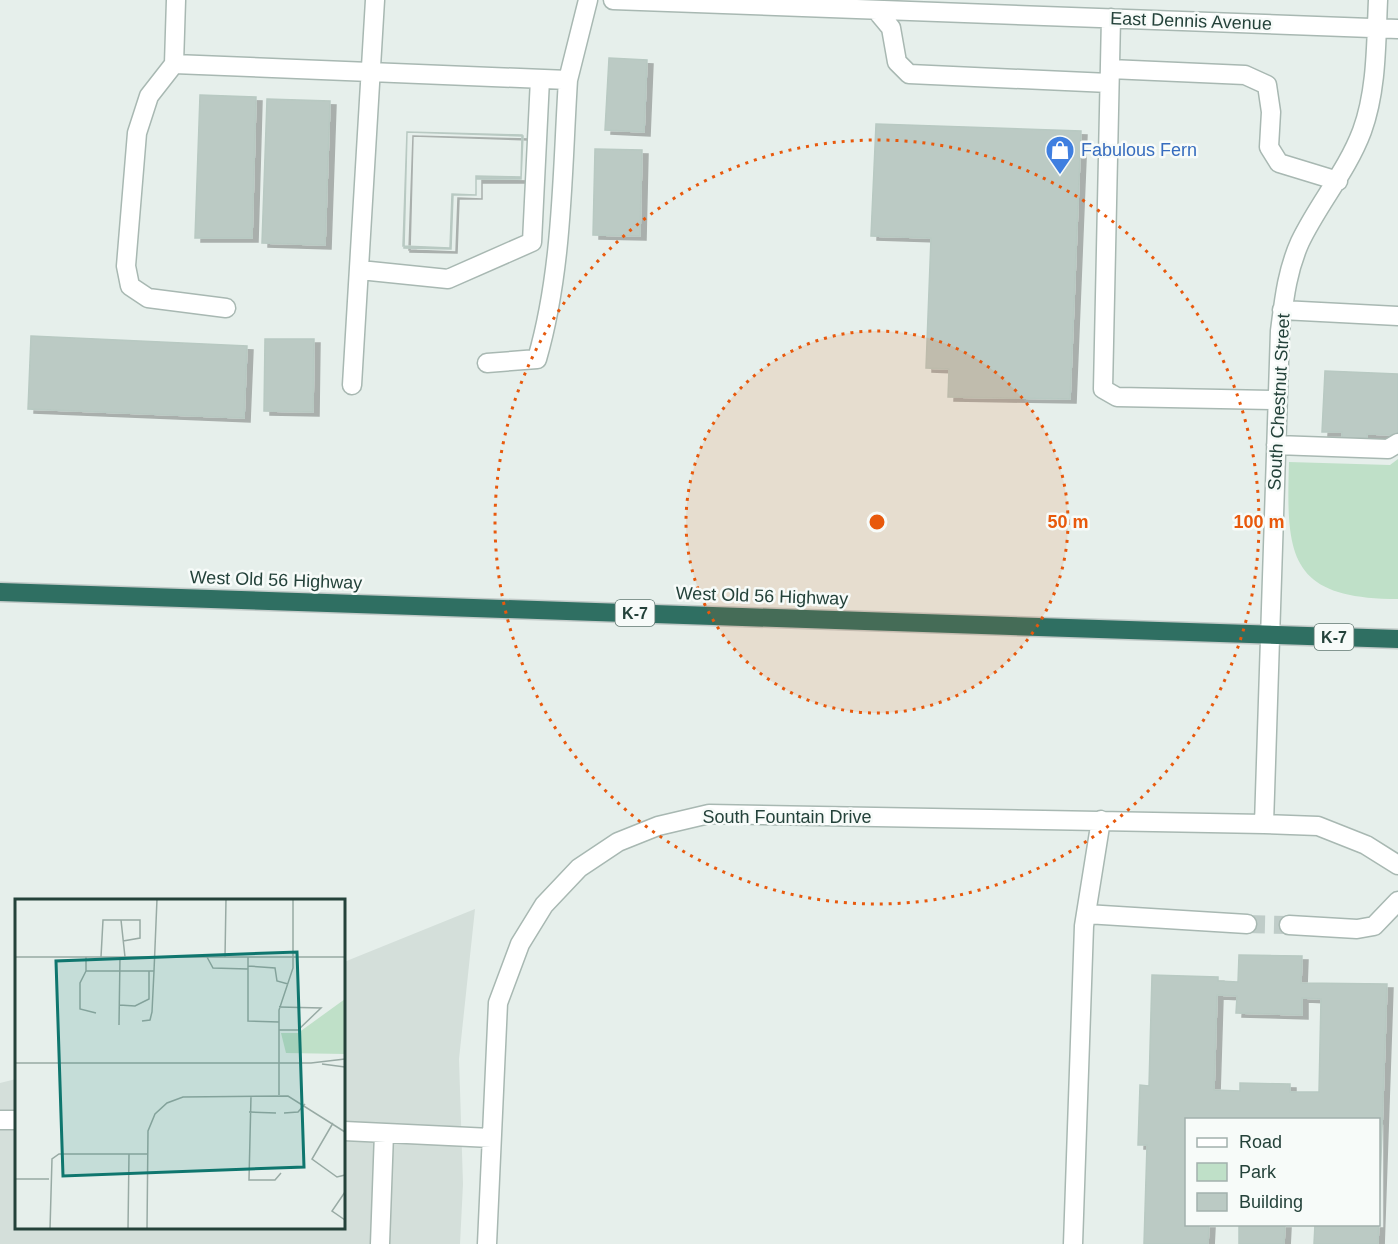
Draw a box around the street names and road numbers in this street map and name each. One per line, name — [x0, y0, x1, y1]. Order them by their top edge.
street label: East Dennis Avenue — [1110, 8, 1272, 34]
street label: South Chestnut Street — [1264, 313, 1294, 491]
street label: West Old 56 Highway — [189, 567, 363, 593]
street label: West Old 56 Highway — [675, 583, 849, 609]
road number: K-7 — [616, 600, 654, 626]
road number: K-7 — [1314, 624, 1354, 650]
street label: South Fountain Drive — [702, 807, 872, 827]

